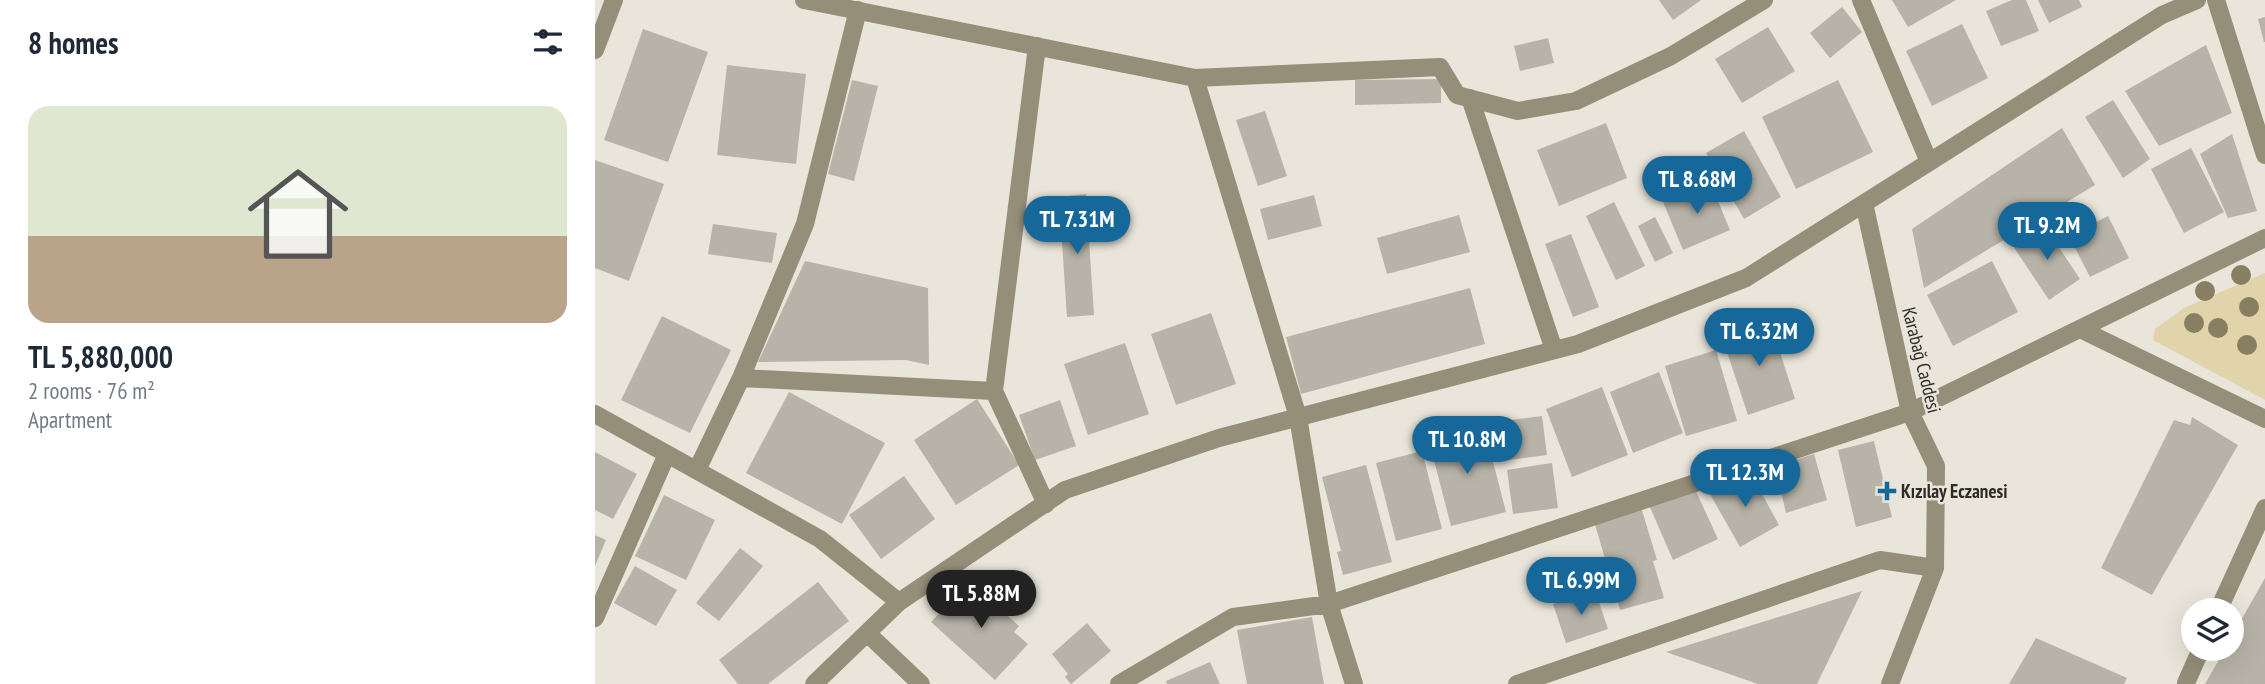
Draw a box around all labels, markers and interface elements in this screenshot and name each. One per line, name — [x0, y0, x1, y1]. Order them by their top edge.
text: 8 homes — [28, 23, 119, 62]
icon: filters — [529, 23, 567, 61]
icon: home — [235, 151, 361, 277]
pin: TL 8.68M — [1625, 156, 1769, 216]
text: TL 8.68M — [1658, 164, 1736, 193]
pin: TL 7.31M — [1005, 196, 1149, 256]
pin: TL 9.2M — [1982, 202, 2112, 262]
text: TL 7.31M — [1039, 204, 1115, 233]
text: TL 9.2M — [2014, 210, 2080, 239]
street label: Karabağ Caddesi — [1897, 305, 1947, 415]
pin: TL 6.32M — [1687, 308, 1831, 368]
text: TL 6.32M — [1720, 316, 1798, 345]
text: TL 5,880,000 — [28, 337, 173, 376]
text: 2 rooms · 76 m² — [28, 376, 155, 405]
text: Apartment — [28, 405, 112, 434]
pin: TL 10.8M — [1395, 416, 1539, 476]
text: TL 10.8M — [1428, 424, 1506, 453]
pin: TL 12.3M — [1673, 449, 1817, 509]
text: TL 12.3M — [1706, 457, 1784, 486]
place label: Kızılay Eczanesi — [1901, 479, 2007, 503]
marker: Kızılay Eczanesi — [1879, 483, 1895, 499]
pin: TL 6.99M — [1509, 558, 1653, 617]
text: TL 6.99M — [1542, 565, 1620, 594]
pin: TL 5.88M — [909, 570, 1053, 630]
text: TL 5.88M — [942, 578, 1020, 607]
map controls — [2181, 598, 2244, 661]
button: layers — [2181, 598, 2244, 661]

